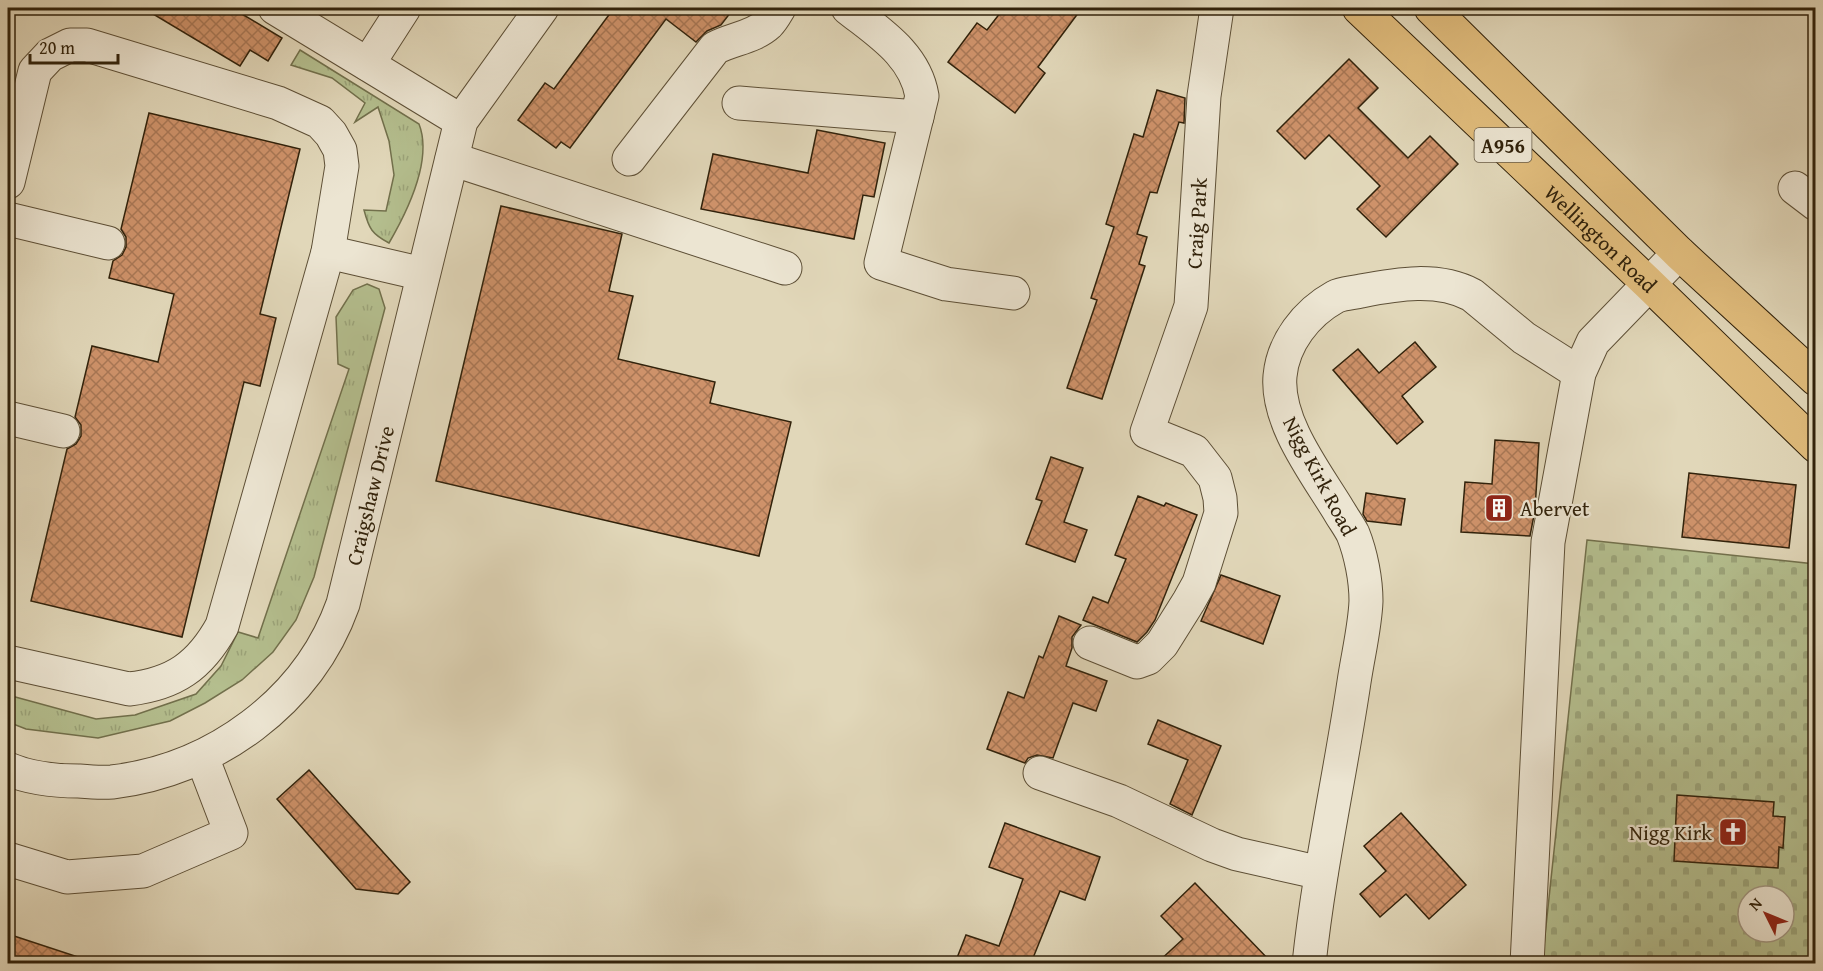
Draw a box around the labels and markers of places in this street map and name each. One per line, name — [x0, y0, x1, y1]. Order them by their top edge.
building icon: Abervet — [1483, 492, 1515, 524]
place label: Abervet — [1520, 493, 1590, 524]
church icon: Nigg Kirk — [1717, 816, 1749, 848]
place label: Nigg Kirk — [1629, 817, 1712, 848]

